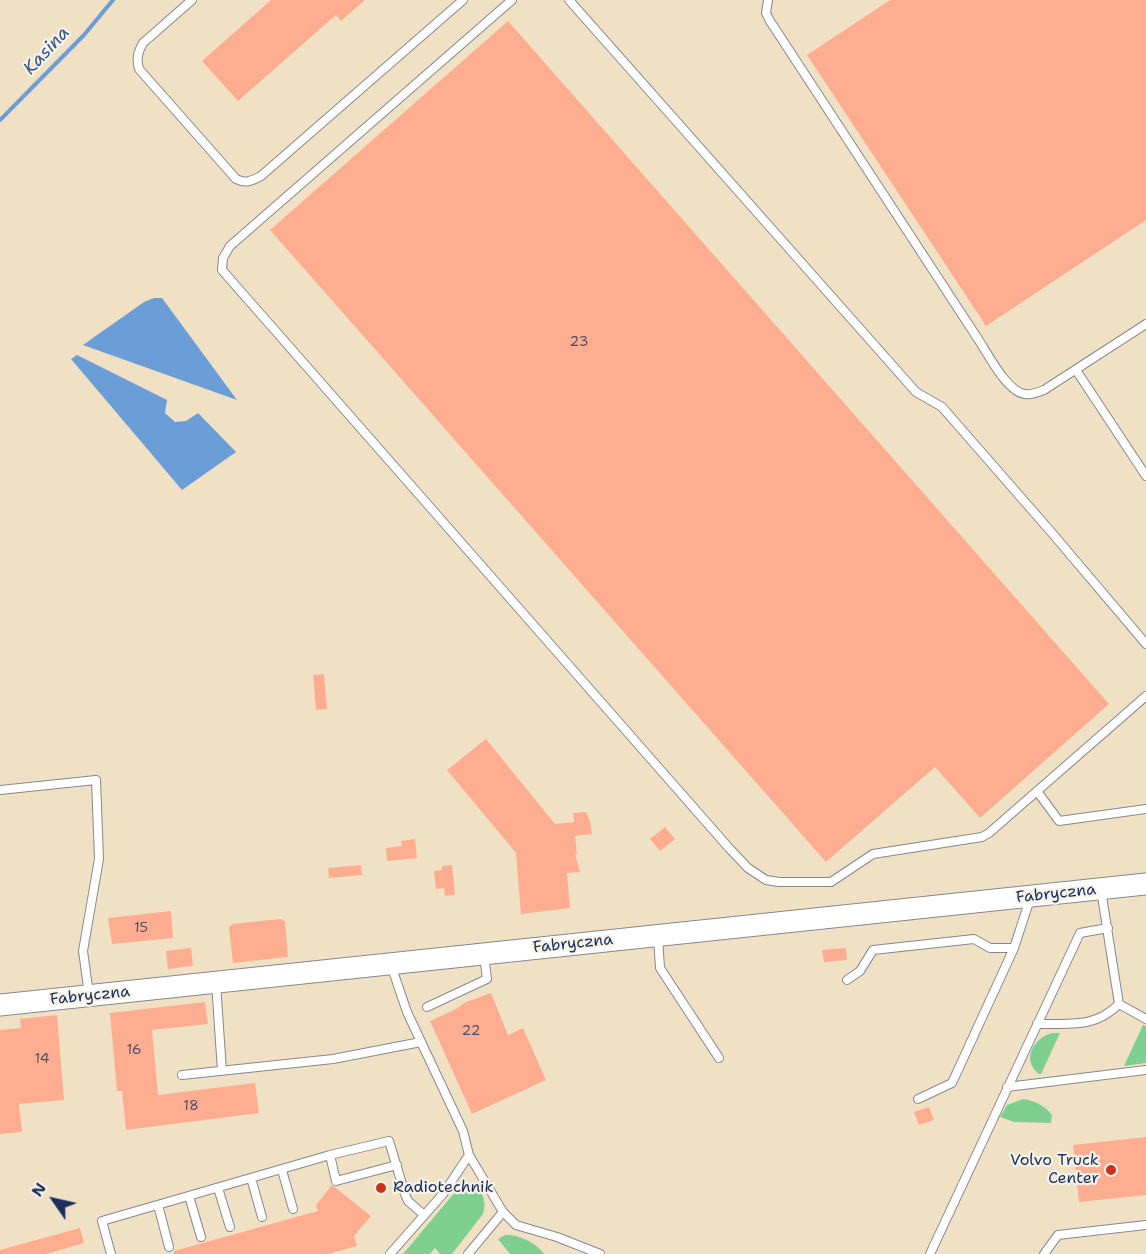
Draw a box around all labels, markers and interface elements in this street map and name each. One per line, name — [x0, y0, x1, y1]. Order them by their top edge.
water label: Kasina — [19, 22, 75, 80]
house number: 23 — [570, 334, 588, 350]
street label: Fabryczna — [1015, 880, 1097, 908]
house number: 15 — [134, 920, 148, 936]
street label: Fabryczna — [532, 930, 614, 958]
street label: Fabryczna — [49, 982, 131, 1010]
house number: 22 — [462, 1023, 480, 1039]
house number: 16 — [126, 1042, 142, 1058]
house number: 14 — [34, 1051, 50, 1067]
house number: 18 — [183, 1098, 199, 1114]
place label: Volvo Truck Center — [1010, 1151, 1099, 1189]
marker: Volvo Truck Center — [1104, 1163, 1118, 1177]
north arrow — [24, 1170, 84, 1230]
place label: Radiotechnik — [393, 1178, 494, 1198]
text: N — [26, 1179, 51, 1201]
marker: Radiotechnik — [374, 1181, 388, 1195]

